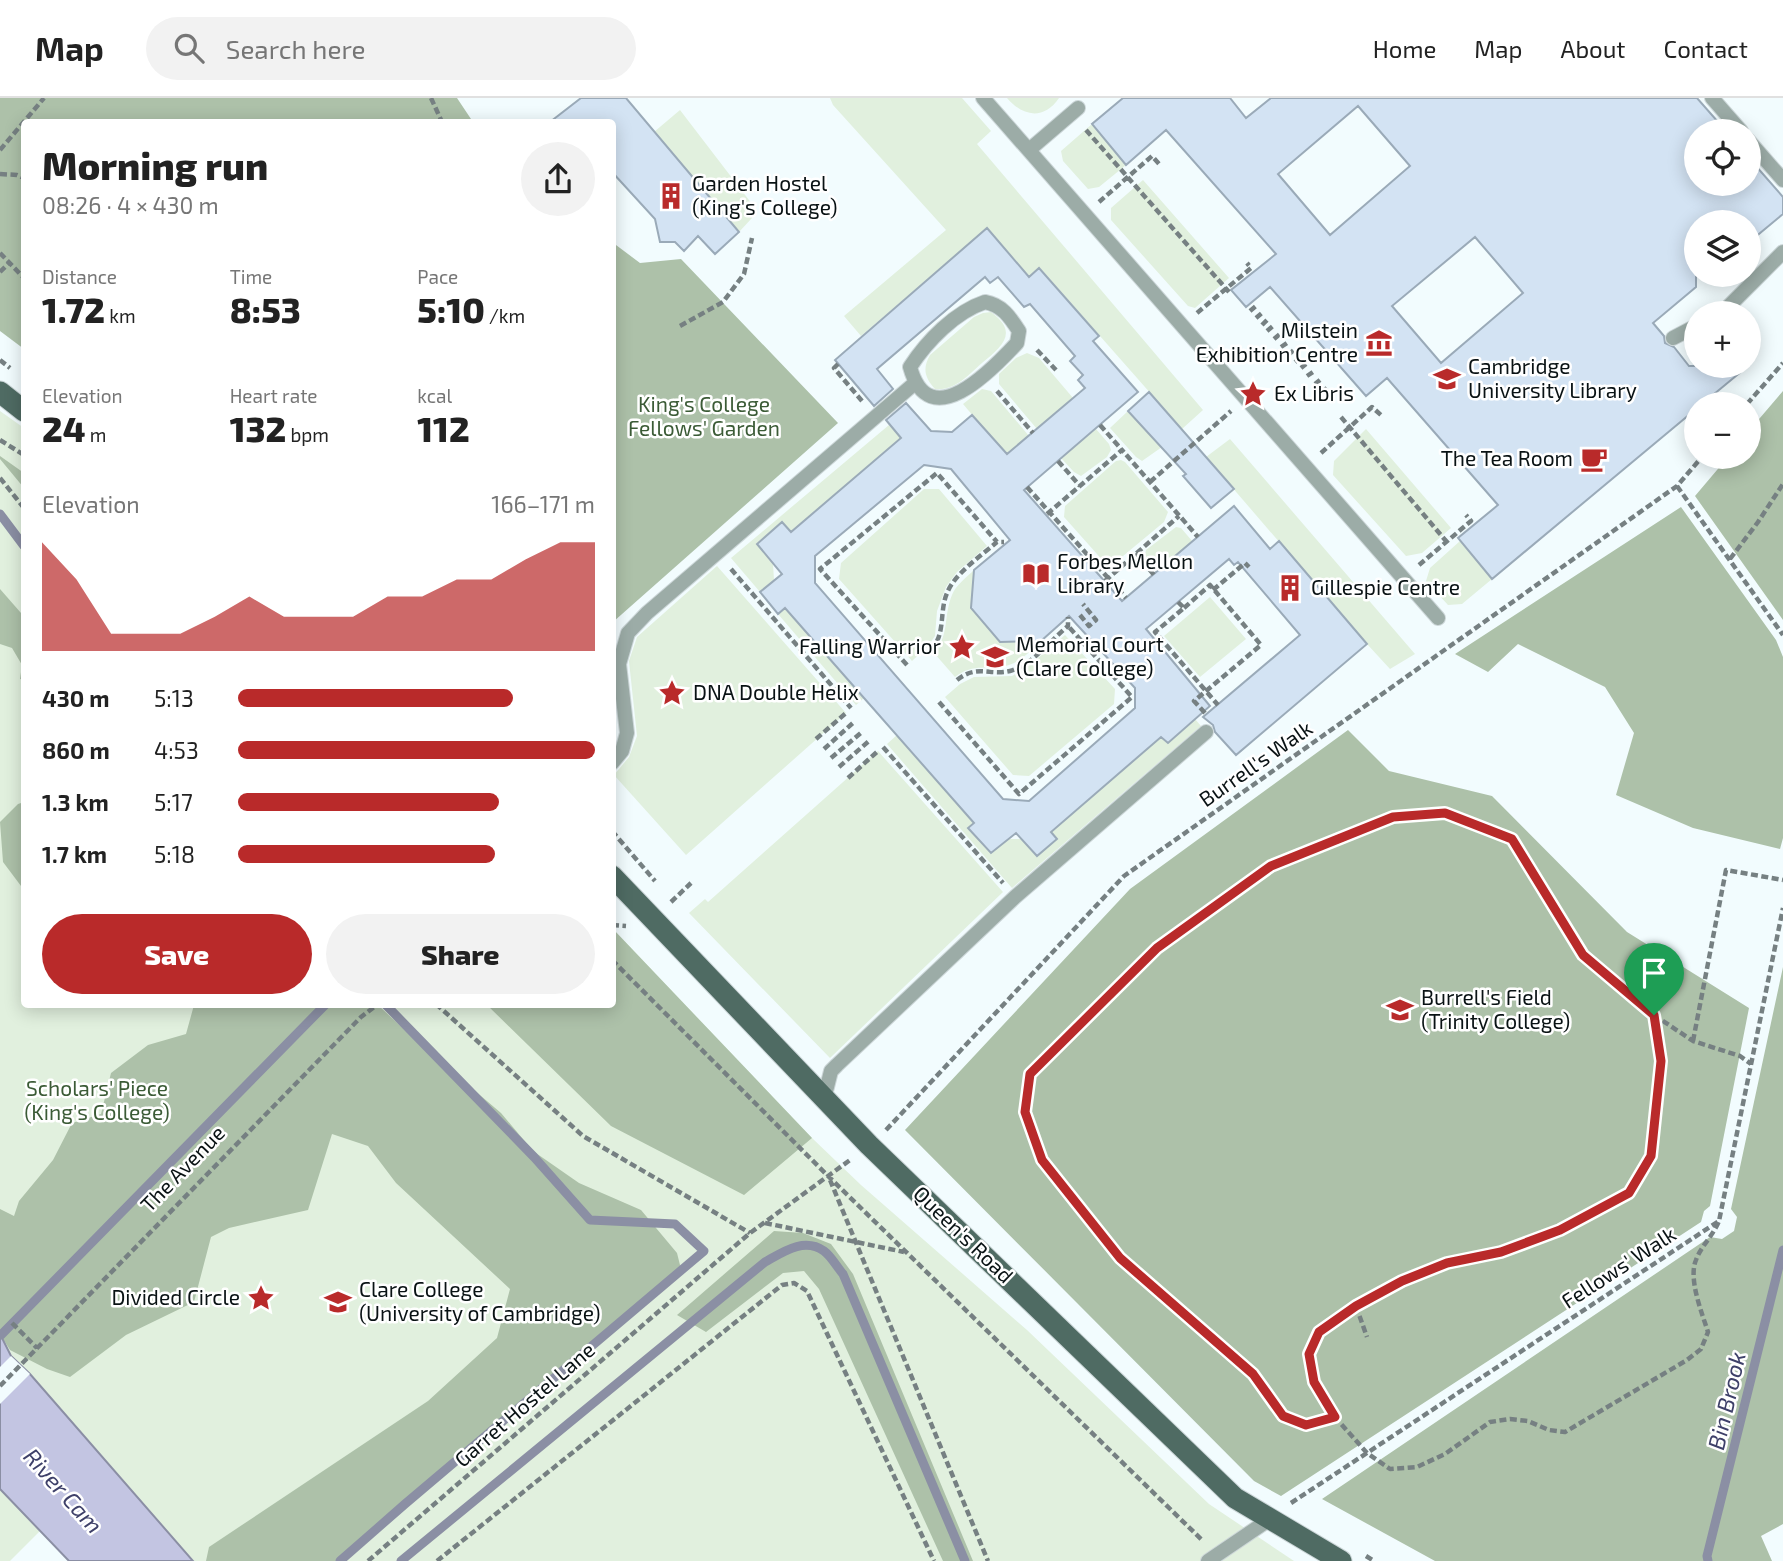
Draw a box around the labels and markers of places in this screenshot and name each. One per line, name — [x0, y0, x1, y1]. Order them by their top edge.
place label: Garden Hostel (King's College) — [692, 170, 837, 219]
building icon: Garden Hostel (King's College) — [656, 181, 686, 211]
place label: Milstein Exhibition Centre — [1196, 317, 1358, 366]
museum icon: Milstein Exhibition Centre — [1364, 328, 1394, 358]
place label: Cambridge University Library — [1468, 353, 1637, 402]
school or university icon: Cambridge University Library — [1432, 364, 1462, 394]
place icon: Ex Libris — [1238, 379, 1268, 409]
place label: Ex Libris — [1274, 380, 1354, 405]
cafe icon: The Tea Room — [1579, 444, 1609, 474]
place label: The Tea Room — [1441, 445, 1573, 470]
place label: Forbes Mellon Library — [1057, 548, 1193, 597]
library icon: Forbes Mellon Library — [1021, 559, 1051, 589]
building icon: Gillespie Centre — [1275, 573, 1305, 603]
place label: Gillespie Centre — [1311, 574, 1460, 599]
place label: Memorial Court (Clare College) — [1016, 631, 1164, 680]
place icon: Falling Warrior — [947, 632, 977, 662]
place label: Falling Warrior — [799, 633, 942, 658]
school or university icon: Memorial Court (Clare College) — [980, 642, 1010, 672]
place icon: DNA Double Helix — [657, 678, 687, 708]
place label: DNA Double Helix — [693, 679, 859, 704]
pin — [1624, 943, 1684, 1015]
place label: Burrell's Field (Trinity College) — [1421, 984, 1570, 1033]
school or university icon: Burrell's Field (Trinity College) — [1385, 995, 1415, 1025]
place label: Clare College (University of Cambridge) — [359, 1276, 601, 1325]
place icon: Divided Circle — [246, 1283, 276, 1313]
place label: Divided Circle — [111, 1284, 240, 1309]
school or university icon: Clare College (University of Cambridge) — [323, 1287, 353, 1317]

